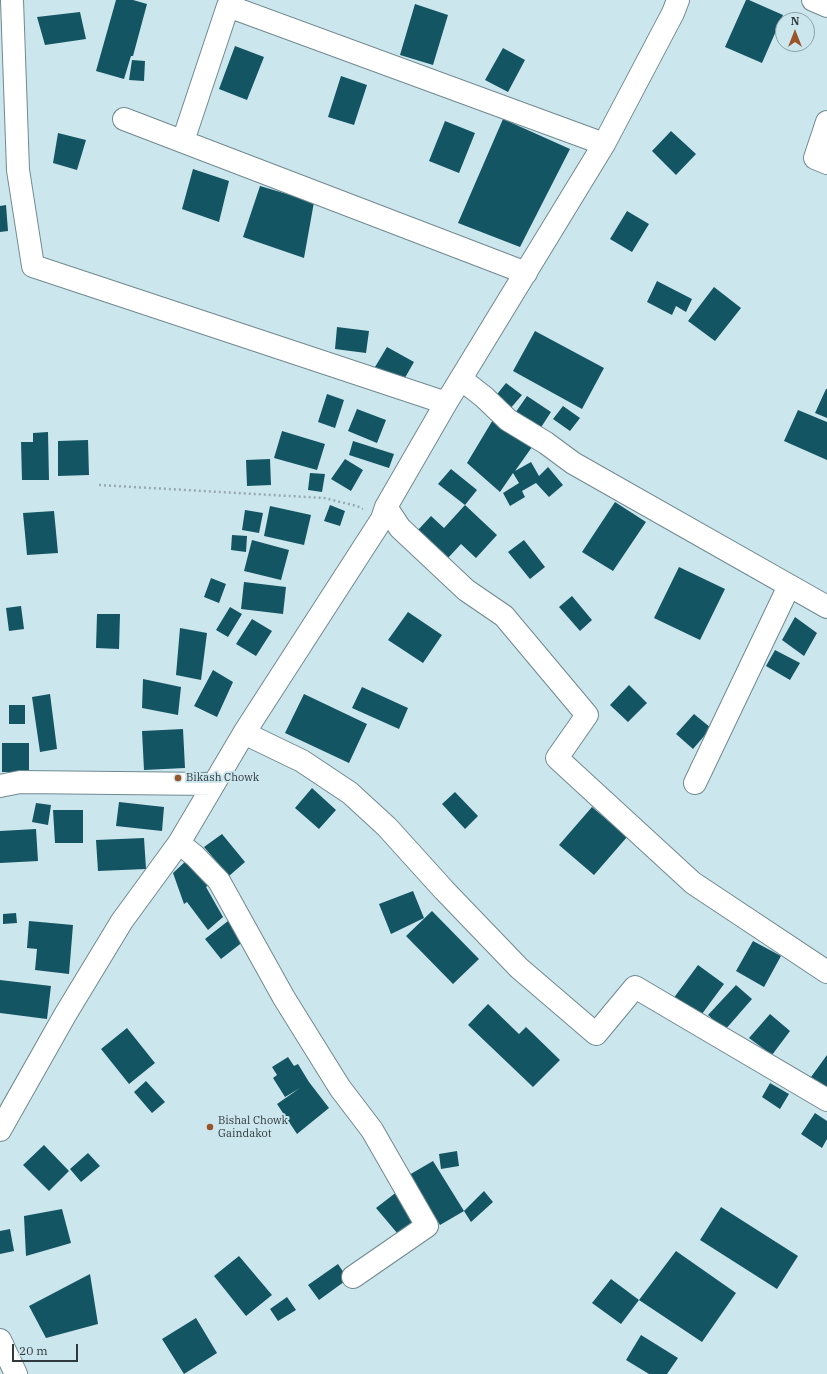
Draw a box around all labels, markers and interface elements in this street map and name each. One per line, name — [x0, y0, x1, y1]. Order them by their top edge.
north arrow — [775, 12, 815, 52]
text: N — [791, 14, 799, 28]
place label: Bikash Chowk — [186, 771, 259, 785]
marker: Bikash Chowk — [173, 773, 183, 783]
place label: Bishal Chowk Gaindakot — [218, 1114, 288, 1140]
marker: Bishal Chowk Gaindakot — [205, 1122, 215, 1132]
scale bar — [14, 1336, 80, 1362]
text: 20 m — [19, 1343, 48, 1358]

